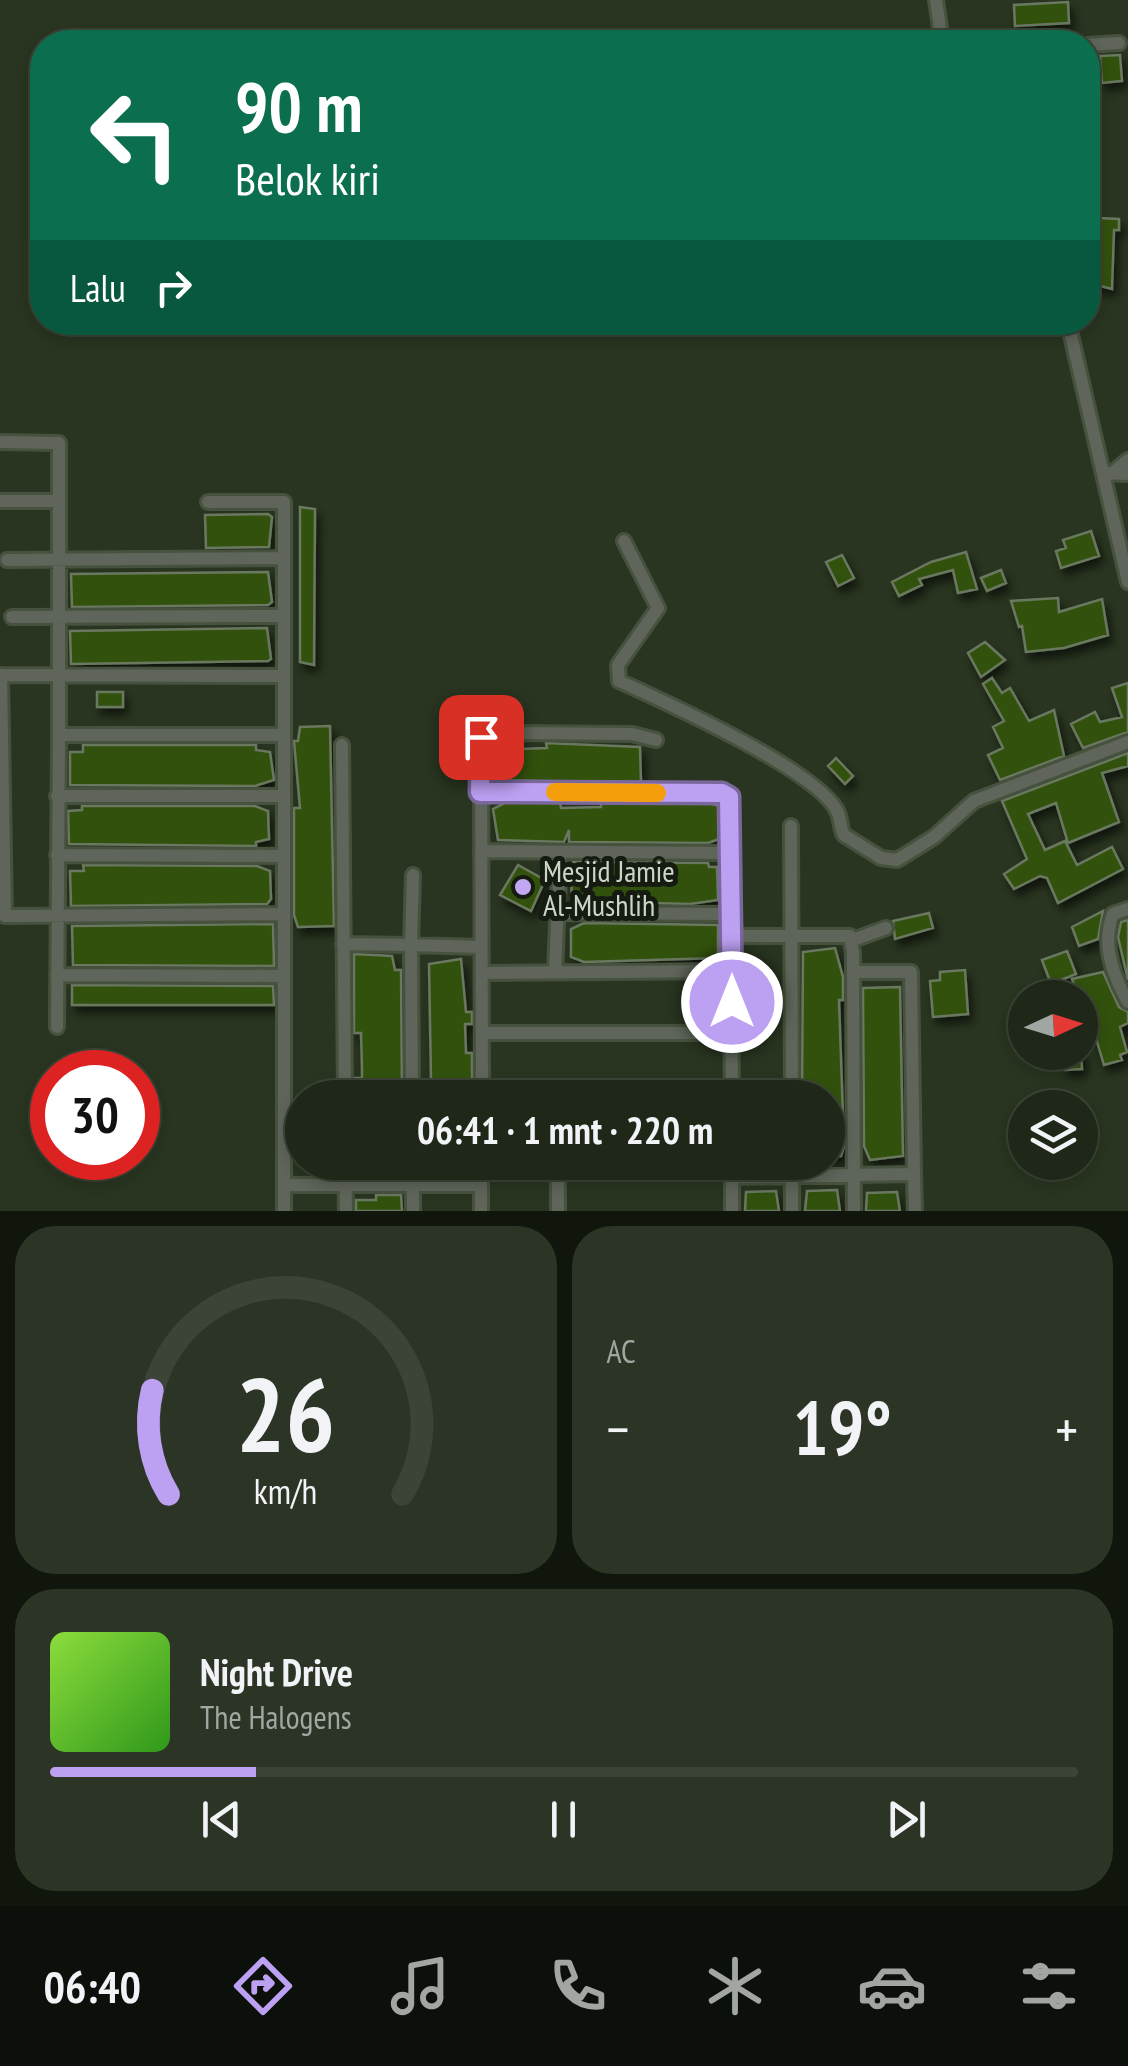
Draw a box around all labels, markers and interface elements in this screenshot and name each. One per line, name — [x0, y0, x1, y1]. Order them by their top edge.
text: 90 m — [235, 61, 363, 151]
icon: left — [70, 70, 200, 200]
text: Belok kiri — [235, 149, 380, 207]
icon: right — [146, 260, 201, 315]
text: Lalu — [70, 263, 126, 312]
pin — [439, 695, 524, 780]
icon: arrive — [454, 710, 509, 765]
place label: Mesjid Jamie Al-Mushlih — [543, 851, 675, 924]
marker: Mesjid Jamie Al-Mushlih — [512, 876, 534, 898]
position arrow — [680, 950, 784, 1054]
north arrow — [1008, 980, 1098, 1070]
map controls — [1008, 980, 1098, 1180]
speed limit sign: 30 — [30, 1050, 160, 1180]
button: layers — [1008, 1090, 1098, 1180]
text: 06:41 · 1 mnt · 220 m — [417, 1105, 713, 1154]
text: AC — [607, 1330, 636, 1372]
text: 26 — [236, 1346, 335, 1481]
text: 19° — [793, 1379, 892, 1476]
text: − — [607, 1393, 629, 1464]
text: + — [1055, 1393, 1078, 1464]
text: km/h — [254, 1468, 317, 1514]
text: Night Drive — [200, 1647, 353, 1696]
text: The Halogens — [200, 1696, 352, 1738]
icon: previous — [194, 1792, 249, 1847]
icon: pause — [536, 1792, 591, 1847]
icon: next — [879, 1792, 934, 1847]
icon: directions — [228, 1951, 298, 2021]
icon: music — [385, 1951, 455, 2021]
icon: phone — [543, 1951, 613, 2021]
icon: climate — [700, 1951, 770, 2021]
icon: car — [857, 1951, 927, 2021]
icon: filters — [1014, 1951, 1084, 2021]
text: 06:40 — [44, 1957, 141, 2015]

